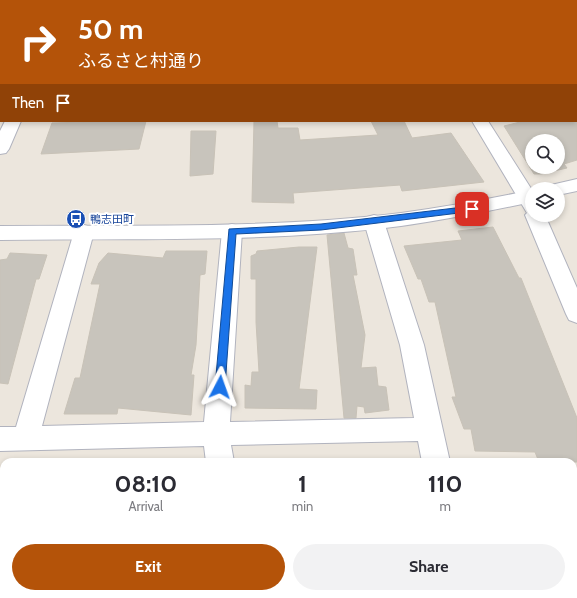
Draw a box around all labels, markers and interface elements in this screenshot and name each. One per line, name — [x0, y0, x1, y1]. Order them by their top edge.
text: 50 m — [78, 12, 143, 46]
icon: right — [12, 16, 64, 68]
text: ふるさと村通り — [78, 50, 204, 72]
icon: arrive — [52, 92, 74, 114]
text: Then — [12, 94, 44, 112]
map controls — [525, 134, 565, 222]
button: search — [525, 134, 565, 174]
button: layers — [525, 182, 565, 222]
pin — [455, 192, 489, 226]
icon: arrive — [461, 198, 483, 220]
bus stop icon: 鴨志田町 — [65, 208, 87, 230]
place label: 鴨志田町 — [90, 212, 134, 226]
position arrow — [199, 366, 241, 408]
text: 08:10 — [115, 469, 177, 498]
text: 1 — [298, 469, 307, 498]
text: 110 — [428, 469, 462, 498]
text: Arrival — [129, 498, 163, 514]
text: min — [292, 498, 313, 514]
text: m — [439, 498, 451, 514]
button: Exit — [12, 544, 285, 590]
button: Share — [293, 544, 565, 590]

